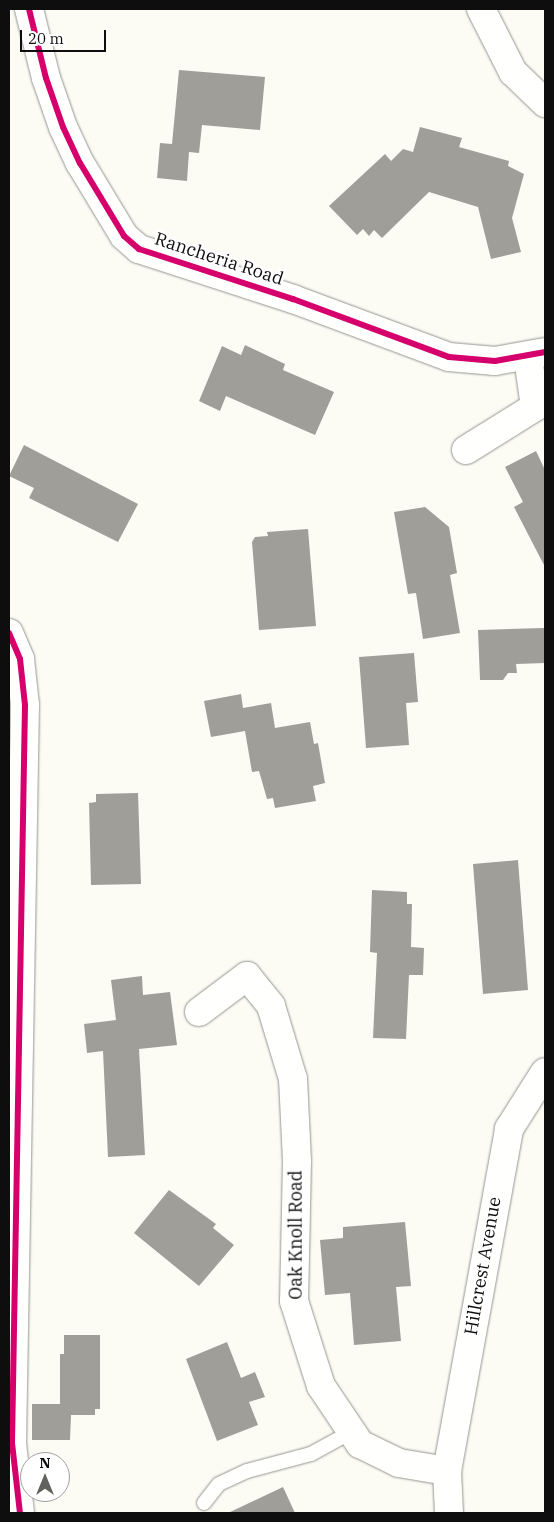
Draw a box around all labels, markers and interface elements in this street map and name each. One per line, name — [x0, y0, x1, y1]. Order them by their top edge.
scale bar — [22, 20, 109, 52]
text: 20 m — [28, 29, 64, 48]
street label: Rancheria Road — [152, 228, 286, 290]
street label: Oak Knoll Road — [285, 1170, 307, 1300]
street label: Hillcrest Avenue — [460, 1195, 506, 1337]
north arrow — [20, 1452, 70, 1502]
text: N — [39, 1454, 51, 1472]

